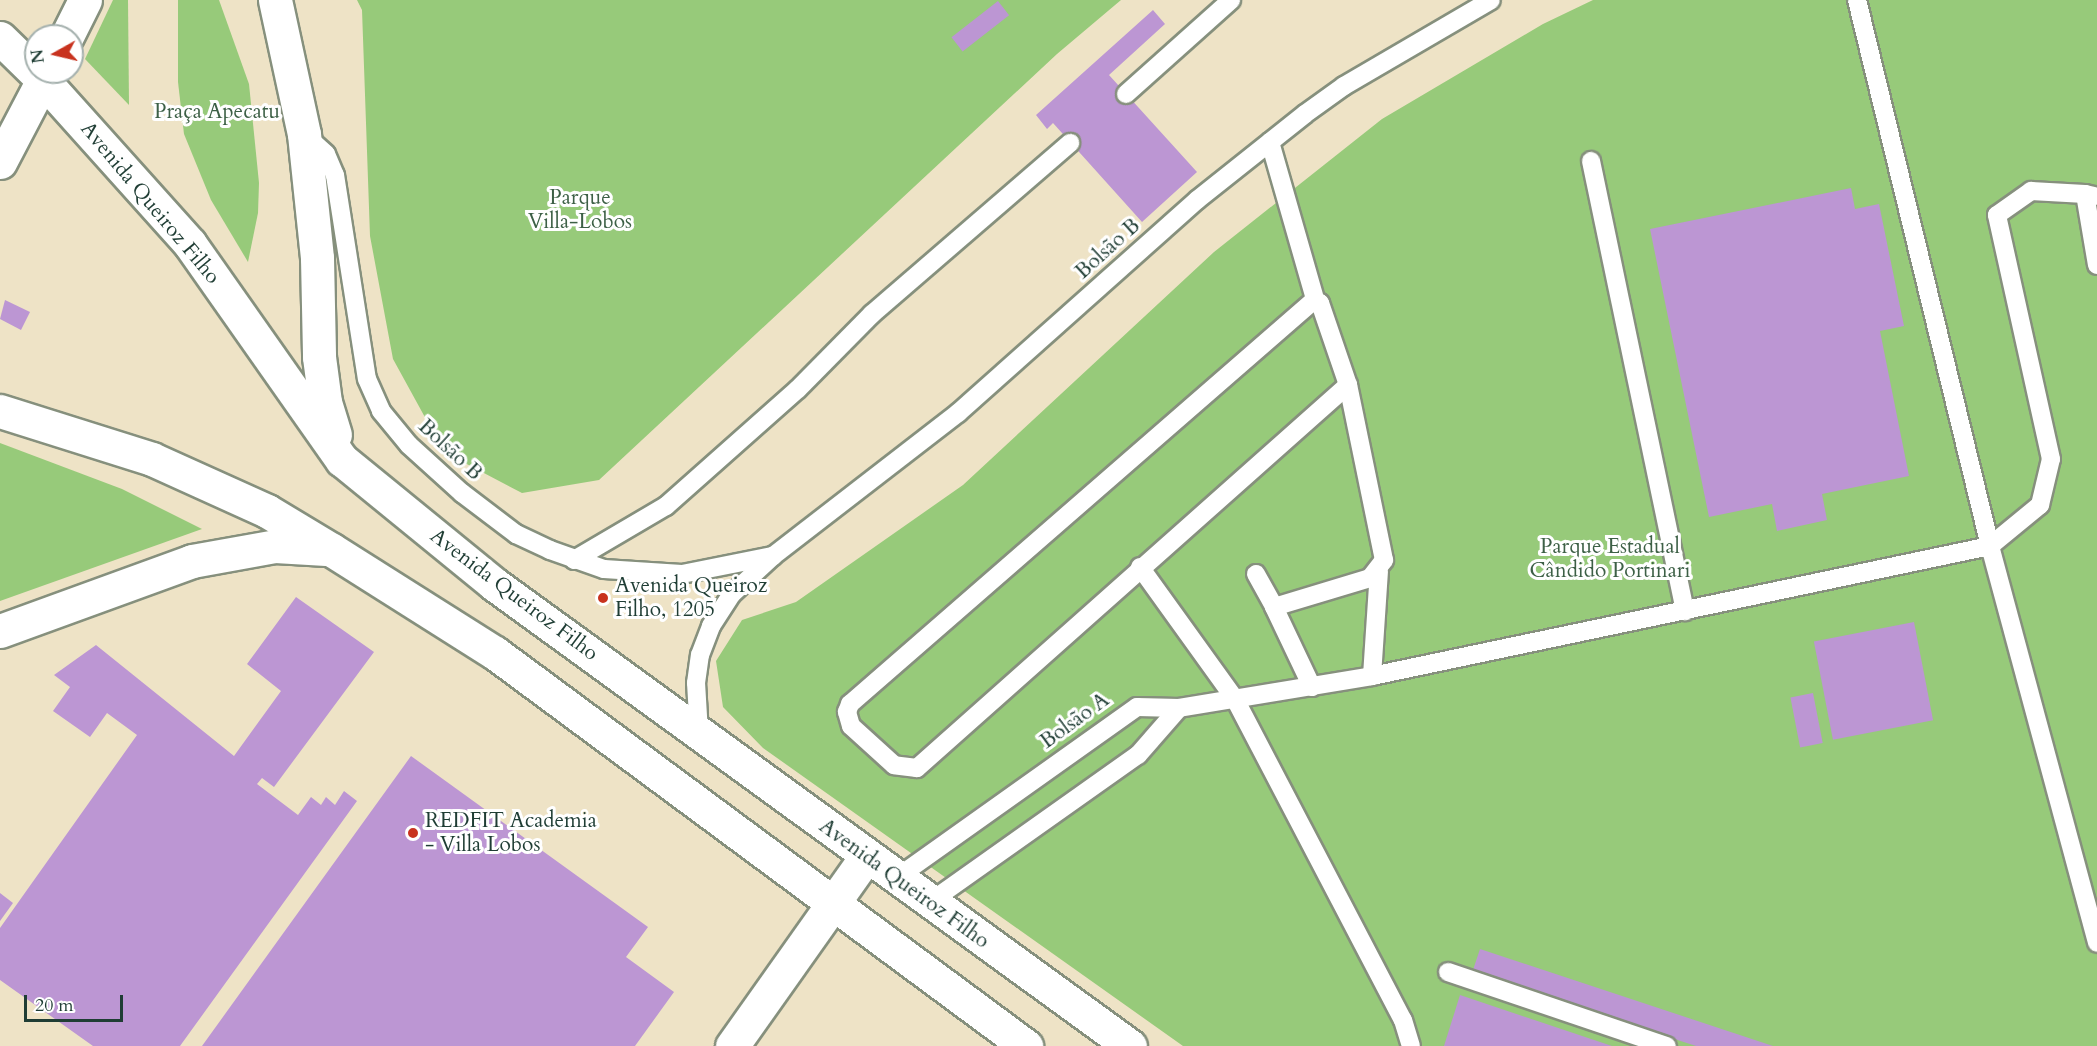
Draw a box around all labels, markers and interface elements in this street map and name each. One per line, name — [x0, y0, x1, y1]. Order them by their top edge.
north arrow — [24, 24, 84, 84]
text: N — [26, 48, 50, 65]
park label: Praça Apecatu — [154, 99, 280, 125]
street label: Avenida Queiroz Filho — [75, 117, 225, 289]
park label: Parque Villa-Lobos — [528, 185, 632, 235]
street label: Bolsão B — [1070, 213, 1146, 285]
street label: Bolsão B — [413, 414, 487, 486]
street label: Avenida Queiroz Filho — [425, 524, 603, 666]
park label: Parque Estadual Cândido Portinari — [1530, 534, 1690, 584]
place label: Avenida Queiroz Filho, 1205 — [615, 573, 767, 623]
marker: Avenida Queiroz Filho, 1205 — [596, 591, 610, 605]
street label: Bolsão A — [1036, 688, 1114, 754]
place label: REDFIT Academia - Villa Lobos — [425, 808, 597, 858]
street label: Avenida Queiroz Filho — [814, 814, 994, 954]
marker: REDFIT Academia - Villa Lobos — [406, 826, 420, 840]
scale bar — [27, 983, 126, 1021]
text: 20 m — [35, 993, 74, 1018]

